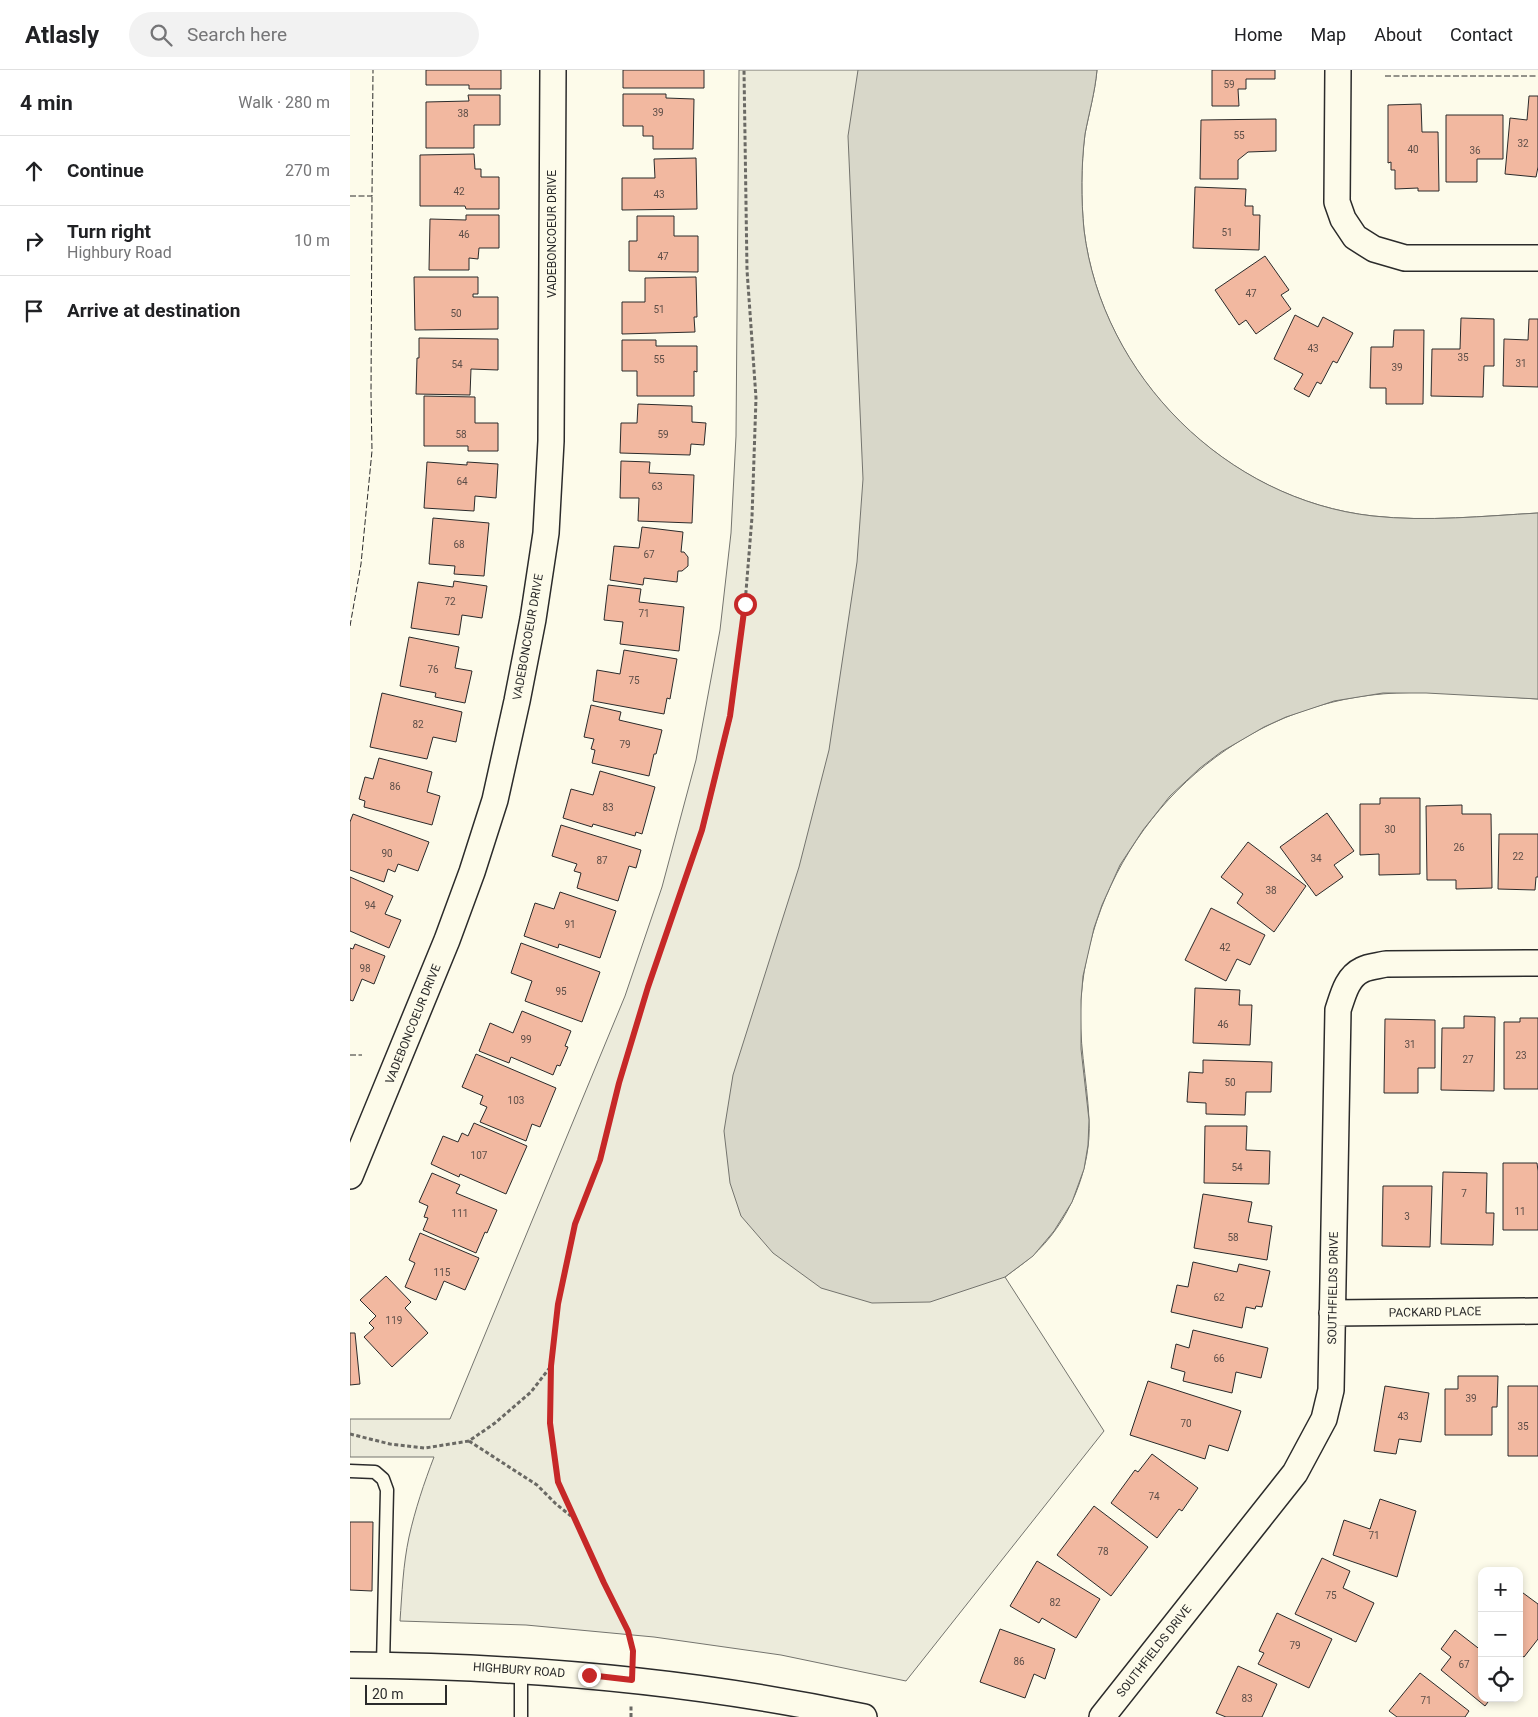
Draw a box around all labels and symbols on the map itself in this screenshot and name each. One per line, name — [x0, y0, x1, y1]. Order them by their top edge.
house number: 59 — [1223, 79, 1235, 90]
house number: 39 — [652, 107, 664, 118]
house number: 38 — [457, 108, 469, 119]
house number: 55 — [1233, 130, 1245, 141]
house number: 32 — [1517, 138, 1529, 149]
house number: 40 — [1407, 144, 1419, 155]
house number: 36 — [1469, 145, 1481, 156]
street label: VADEBONCOEUR DRIVE — [545, 170, 559, 298]
house number: 42 — [453, 186, 465, 197]
house number: 43 — [653, 189, 665, 200]
house number: 51 — [1221, 227, 1233, 238]
house number: 46 — [458, 229, 470, 240]
house number: 47 — [657, 251, 669, 262]
house number: 47 — [1245, 288, 1257, 299]
house number: 51 — [653, 304, 665, 315]
house number: 50 — [450, 308, 462, 319]
house number: 43 — [1307, 343, 1319, 354]
house number: 35 — [1457, 352, 1469, 363]
house number: 55 — [653, 354, 665, 365]
house number: 31 — [1515, 358, 1527, 369]
house number: 54 — [451, 359, 463, 370]
house number: 39 — [1391, 362, 1403, 373]
house number: 58 — [455, 429, 467, 440]
house number: 59 — [657, 429, 669, 440]
house number: 64 — [456, 476, 468, 487]
house number: 63 — [651, 481, 663, 492]
house number: 68 — [453, 539, 465, 550]
house number: 67 — [643, 549, 655, 560]
street label: VADEBONCOEUR DRIVE — [510, 573, 546, 701]
route start — [734, 593, 757, 616]
house number: 72 — [444, 596, 456, 607]
house number: 71 — [638, 608, 650, 619]
house number: 76 — [427, 664, 439, 675]
house number: 75 — [628, 675, 640, 686]
house number: 82 — [412, 719, 424, 730]
house number: 79 — [619, 739, 631, 750]
house number: 86 — [389, 781, 401, 792]
house number: 83 — [602, 802, 614, 813]
house number: 30 — [1384, 824, 1396, 835]
house number: 26 — [1453, 842, 1465, 853]
house number: 90 — [381, 848, 393, 859]
house number: 22 — [1512, 851, 1524, 862]
house number: 34 — [1310, 853, 1322, 864]
house number: 87 — [596, 855, 608, 866]
house number: 38 — [1265, 885, 1277, 896]
house number: 94 — [364, 900, 376, 911]
house number: 91 — [564, 919, 576, 930]
house number: 42 — [1219, 942, 1231, 953]
street label: VADEBONCOEUR DRIVE — [383, 962, 444, 1086]
house number: 98 — [359, 963, 371, 974]
house number: 95 — [555, 986, 567, 997]
house number: 46 — [1217, 1019, 1229, 1030]
house number: 99 — [520, 1034, 532, 1045]
house number: 31 — [1404, 1039, 1416, 1050]
house number: 23 — [1515, 1050, 1527, 1061]
house number: 27 — [1462, 1054, 1474, 1065]
house number: 50 — [1224, 1077, 1236, 1088]
house number: 103 — [508, 1095, 524, 1106]
house number: 107 — [471, 1150, 488, 1161]
house number: 54 — [1231, 1162, 1243, 1173]
house number: 7 — [1461, 1188, 1467, 1199]
house number: 11 — [1514, 1206, 1526, 1217]
house number: 111 — [452, 1208, 468, 1219]
house number: 3 — [1404, 1211, 1410, 1222]
street label: SOUTHFIELDS DRIVE — [1325, 1231, 1341, 1345]
house number: 58 — [1227, 1232, 1239, 1243]
house number: 115 — [434, 1267, 451, 1278]
house number: 62 — [1213, 1292, 1225, 1303]
street label: PACKARD PLACE — [1389, 1304, 1482, 1320]
house number: 119 — [386, 1315, 402, 1326]
house number: 66 — [1213, 1353, 1225, 1364]
house number: 39 — [1465, 1393, 1477, 1404]
house number: 43 — [1397, 1411, 1409, 1422]
house number: 70 — [1180, 1418, 1192, 1429]
house number: 35 — [1517, 1421, 1529, 1432]
house number: 74 — [1148, 1491, 1160, 1502]
house number: 71 — [1368, 1530, 1380, 1541]
house number: 78 — [1097, 1546, 1109, 1557]
house number: 75 — [1325, 1590, 1337, 1601]
house number: 82 — [1049, 1597, 1061, 1608]
street label: SOUTHFIELDS DRIVE — [1114, 1602, 1194, 1700]
house number: 79 — [1289, 1640, 1301, 1651]
house number: 86 — [1013, 1656, 1025, 1667]
house number: 67 — [1458, 1659, 1470, 1670]
street label: HIGHBURY ROAD — [472, 1660, 566, 1680]
route end — [578, 1664, 601, 1687]
scale bar — [365, 1682, 448, 1705]
house number: 83 — [1241, 1693, 1253, 1704]
house number: 71 — [1420, 1695, 1432, 1706]

